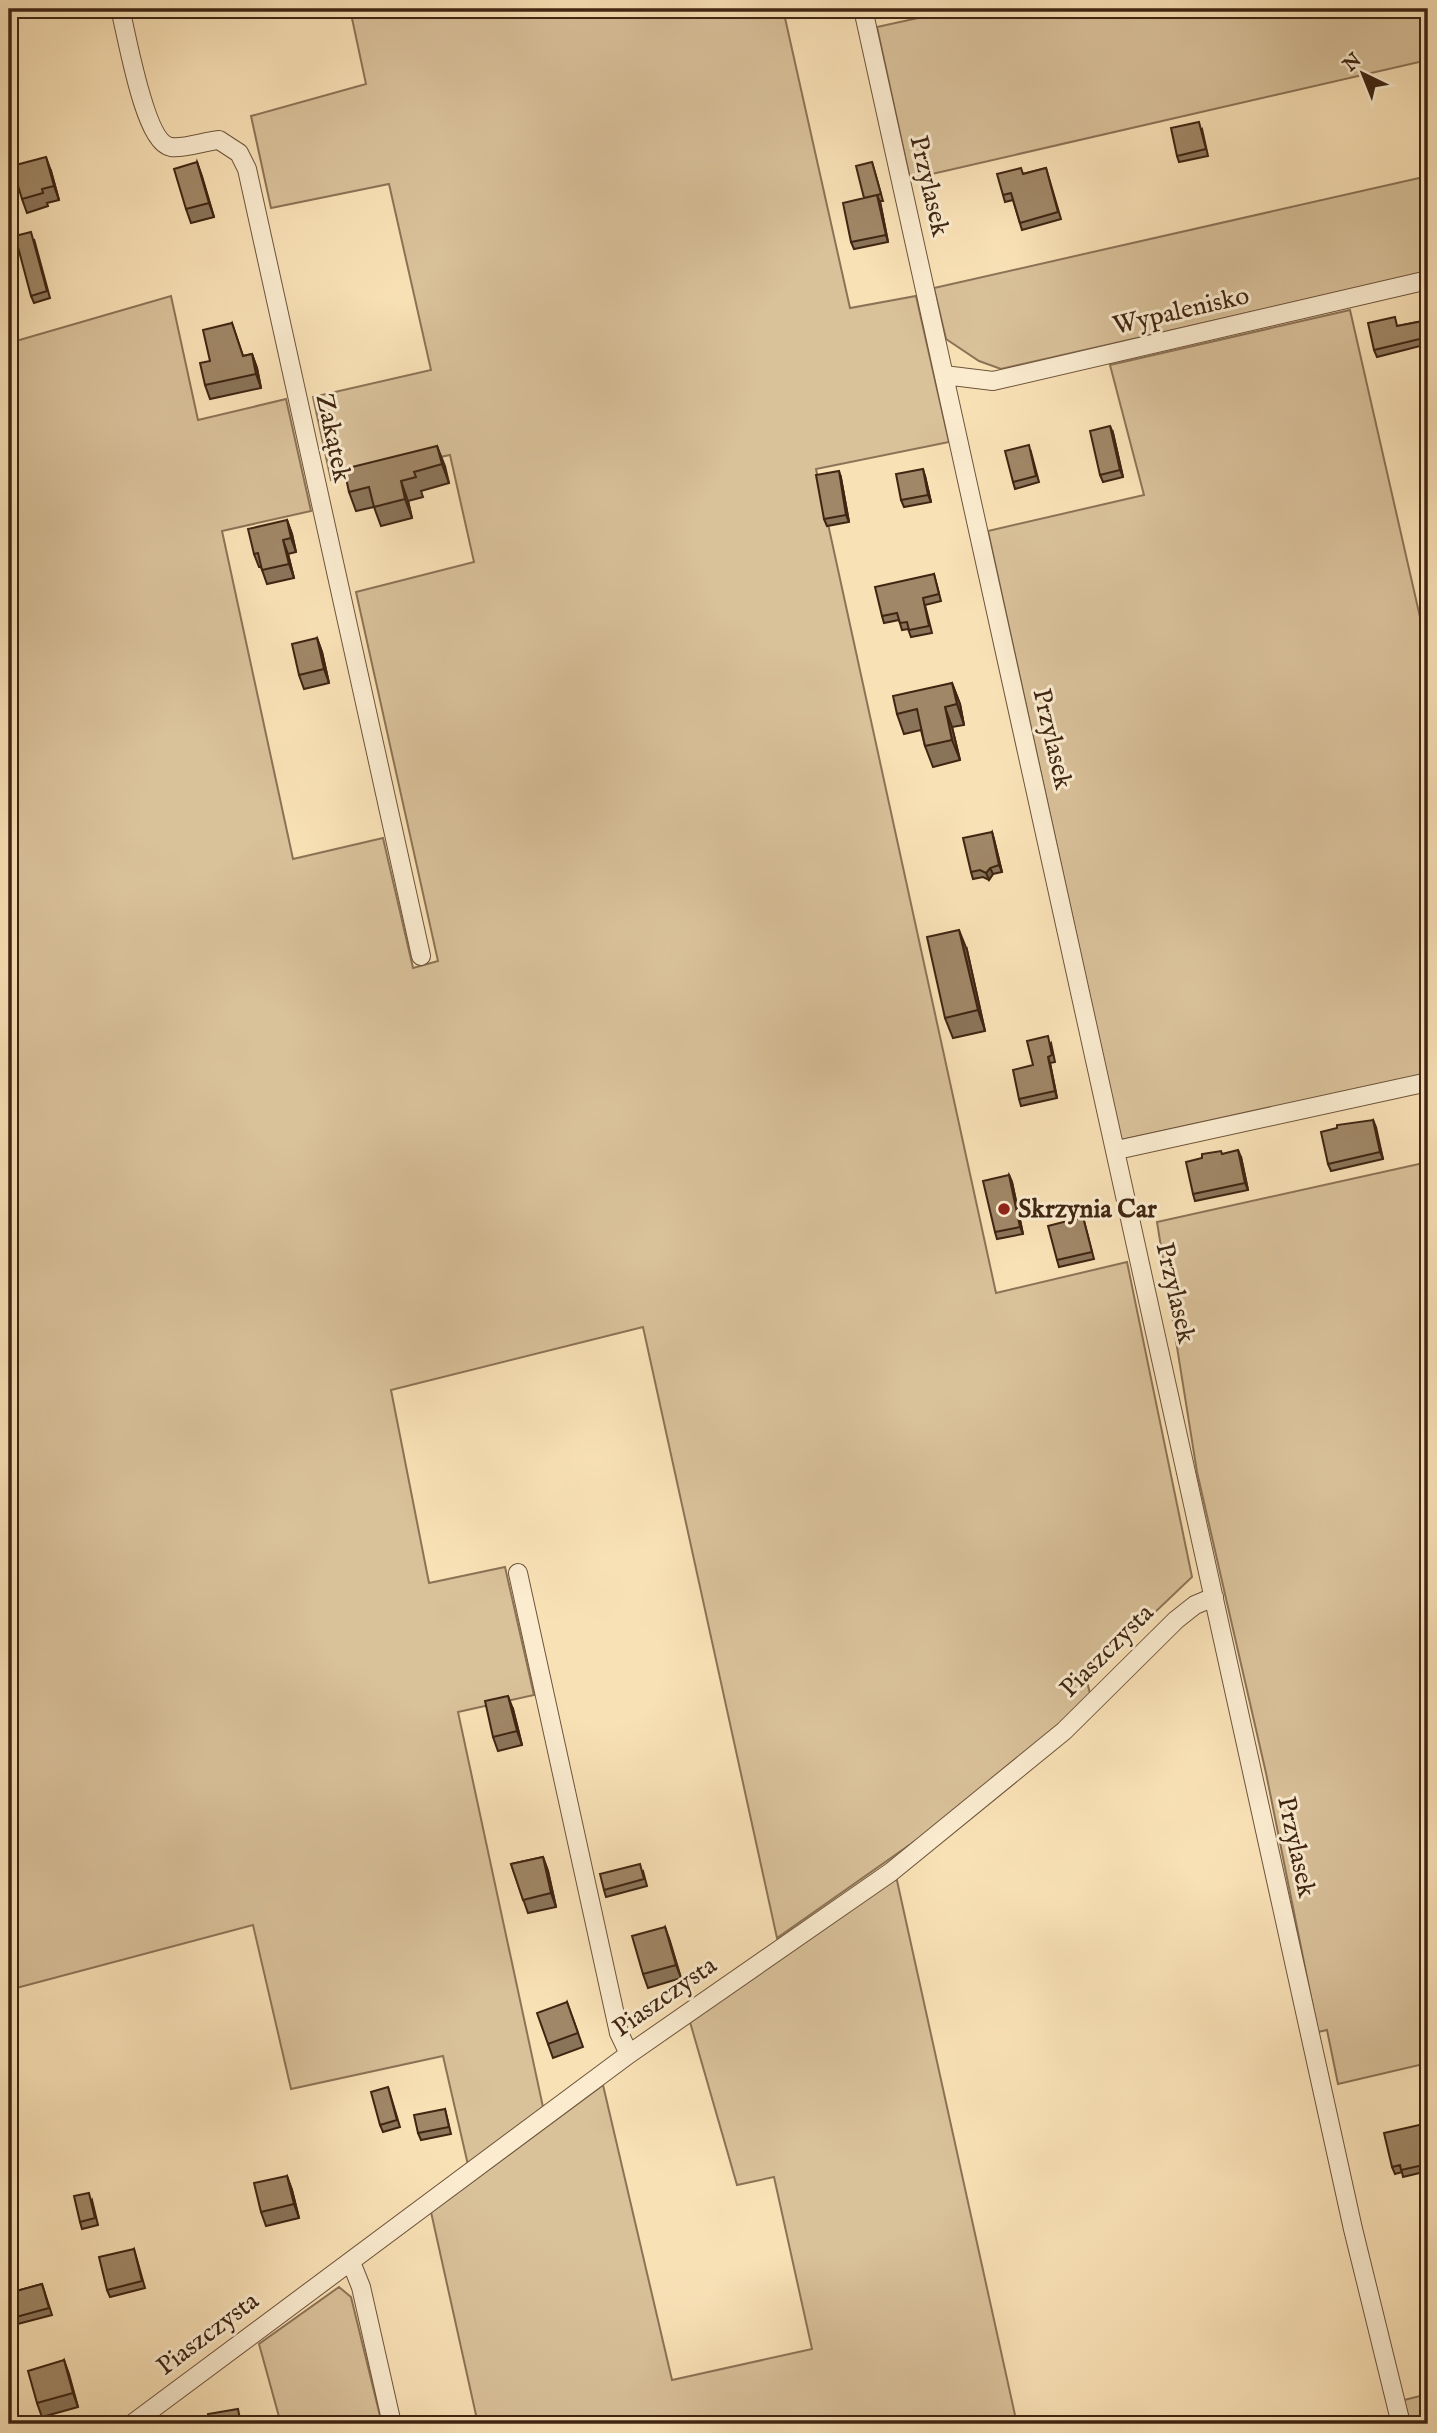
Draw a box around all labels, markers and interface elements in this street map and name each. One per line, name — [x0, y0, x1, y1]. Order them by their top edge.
north arrow — [1328, 38, 1398, 108]
text: N — [1338, 48, 1367, 78]
street label: Przylasek — [901, 132, 957, 241]
street label: Wypalenisko — [1109, 279, 1253, 343]
street label: Zakątek — [308, 391, 359, 486]
street label: Przylasek — [1024, 685, 1080, 794]
place label: Skrzynia Car — [1018, 1193, 1157, 1226]
marker: Skrzynia Car — [996, 1201, 1012, 1217]
street label: Przylasek — [1147, 1239, 1203, 1348]
street label: Piaszczysta — [1053, 1596, 1162, 1705]
street label: Przylasek — [1269, 1793, 1323, 1902]
street label: Piaszczysta — [607, 1949, 724, 2045]
street label: Piaszczysta — [150, 2284, 266, 2383]

